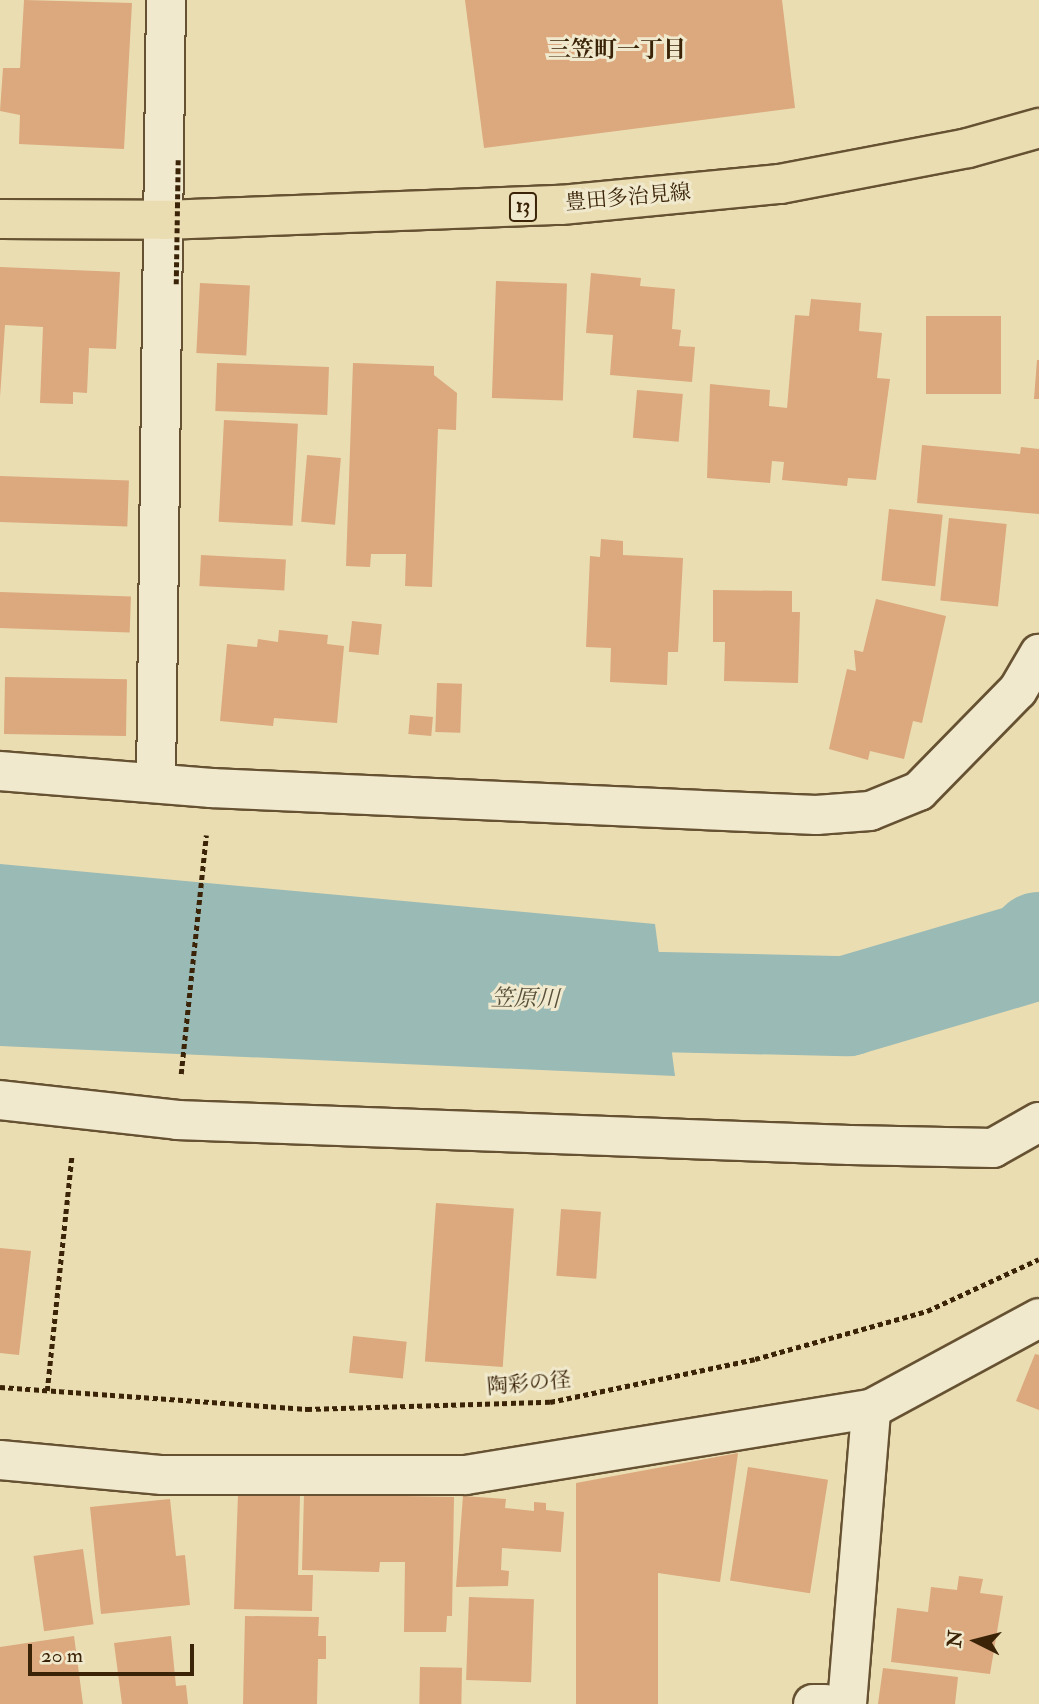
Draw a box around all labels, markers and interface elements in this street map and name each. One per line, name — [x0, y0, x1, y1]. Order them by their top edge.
district label: 三笠町一丁目 — [548, 36, 686, 64]
street label: 豊田多治見線 — [564, 180, 692, 216]
road number: 13 — [507, 192, 539, 223]
water label: 笠原川 — [490, 985, 560, 1013]
street label: 陶彩の径 — [486, 1368, 572, 1400]
north arrow — [941, 1606, 1011, 1676]
text: N — [942, 1629, 968, 1649]
scale bar — [32, 1630, 198, 1674]
text: 20 m — [41, 1642, 83, 1669]

